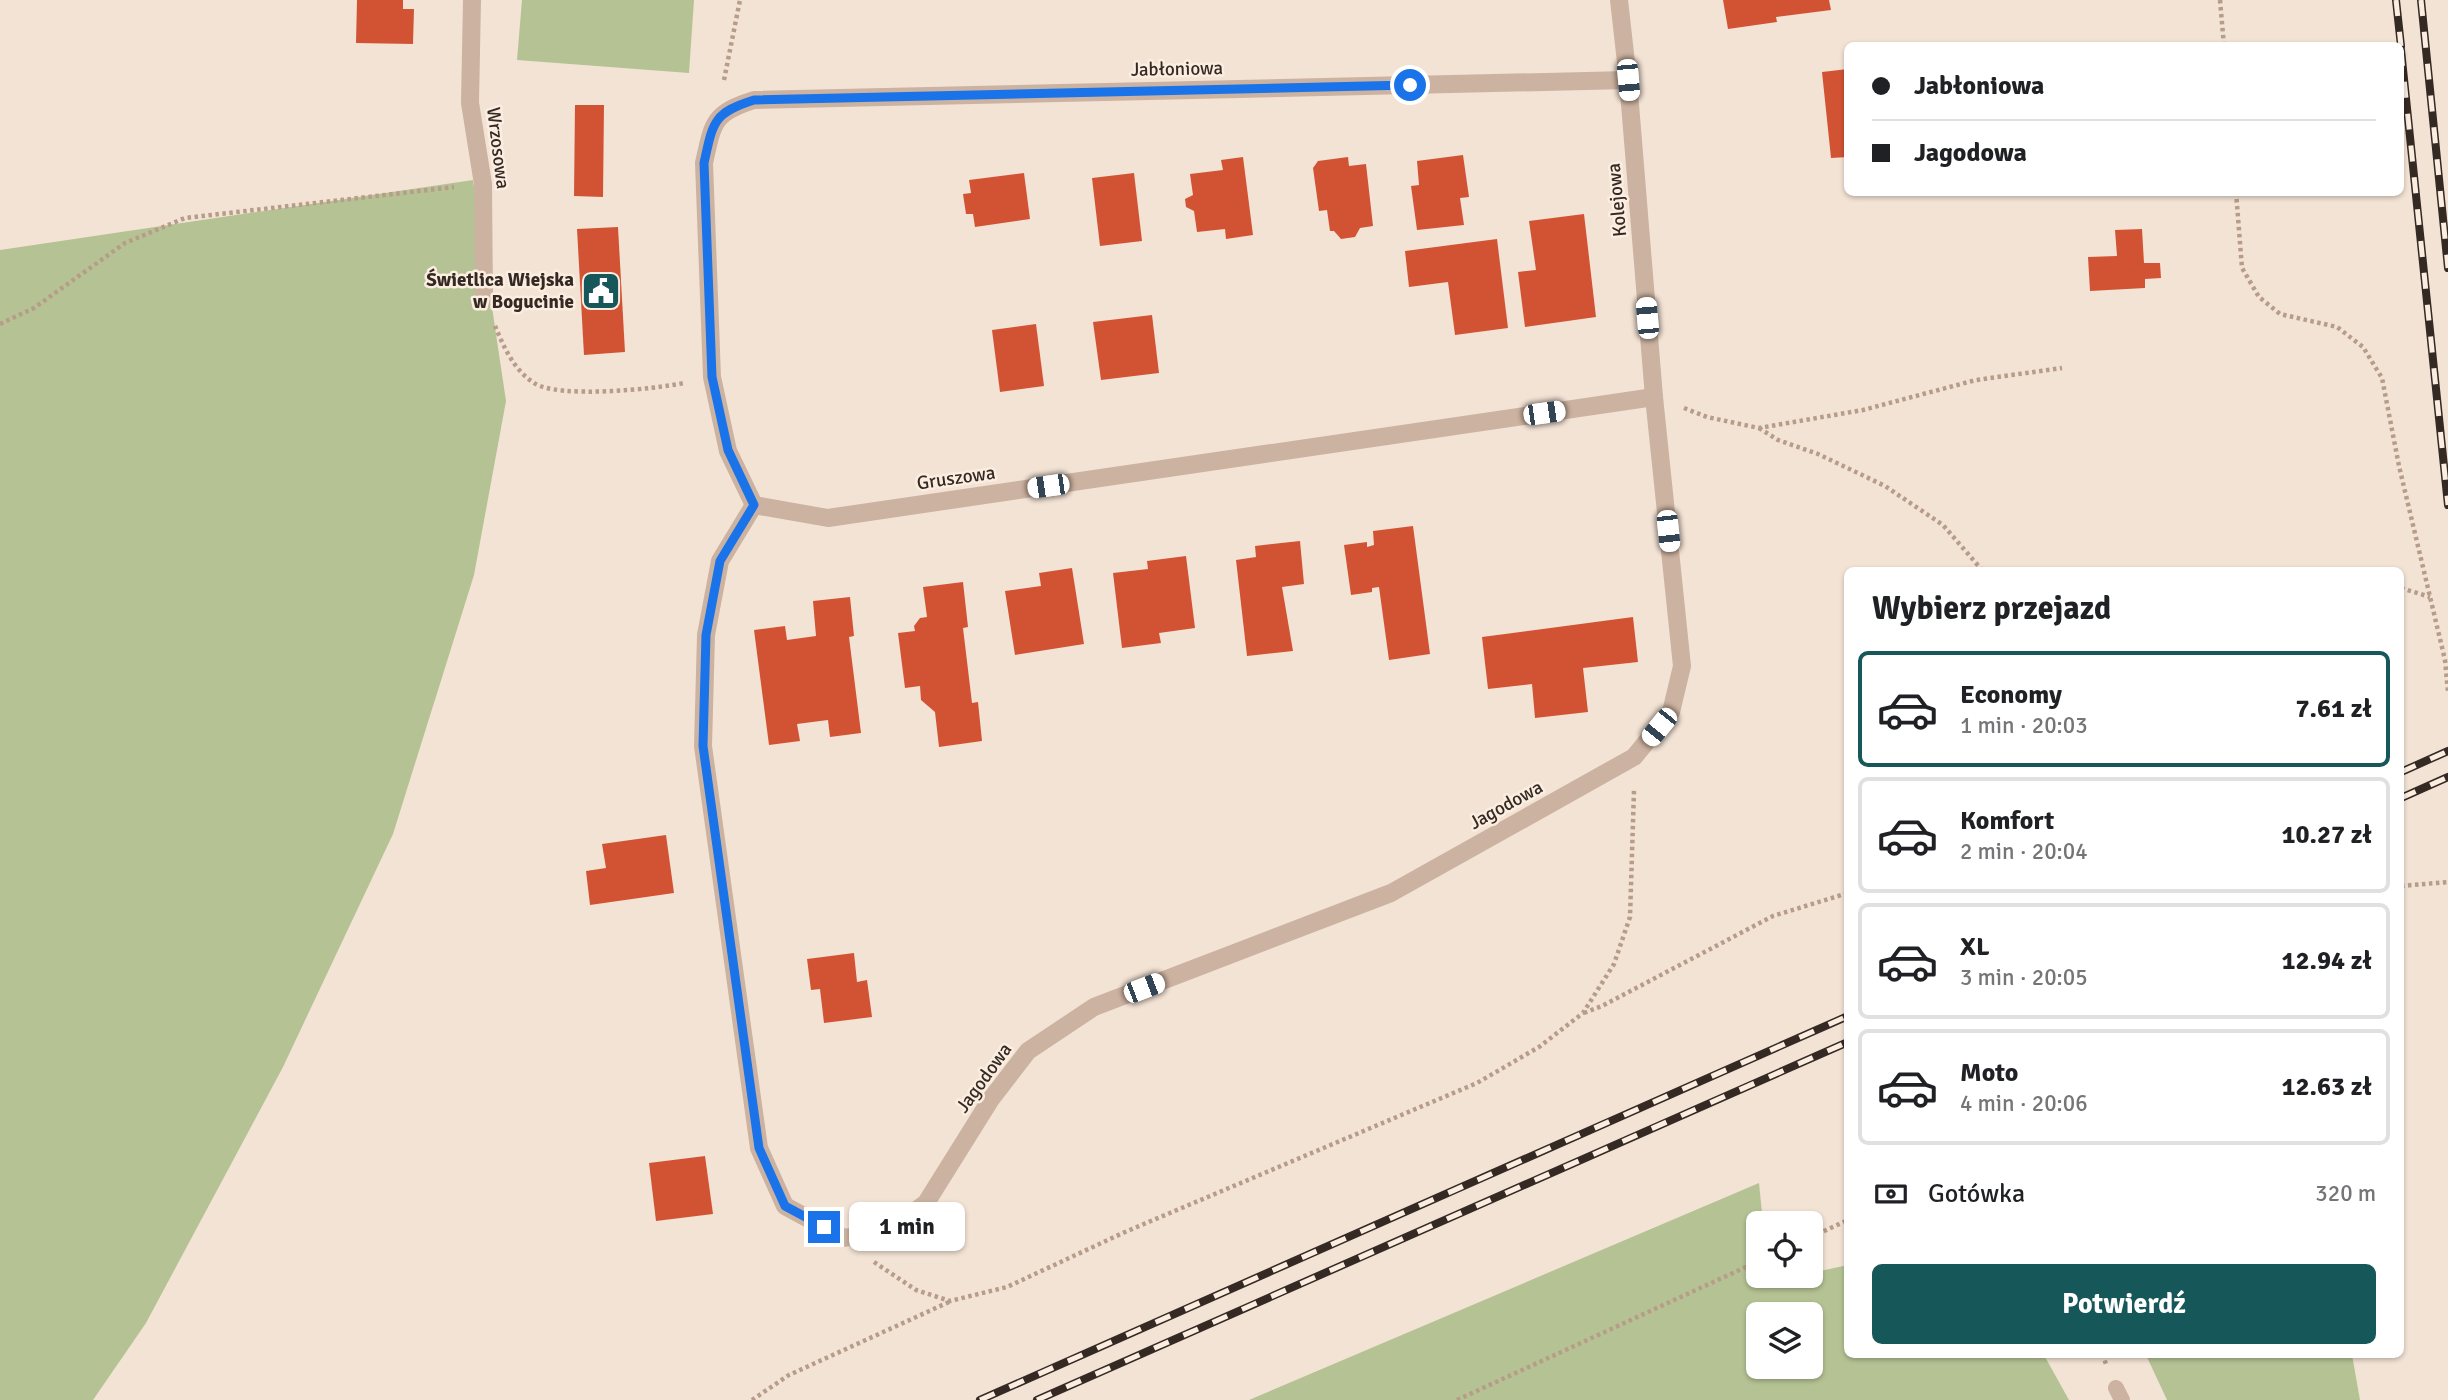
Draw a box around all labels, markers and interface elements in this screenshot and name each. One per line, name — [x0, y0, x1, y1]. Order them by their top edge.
street label: Jabłoniowa — [1131, 56, 1223, 82]
car — [1616, 58, 1641, 102]
route start — [1394, 69, 1426, 101]
text: Jabłoniowa — [1914, 70, 2044, 102]
street label: Wrzosowa — [481, 106, 515, 190]
text: Jagodowa — [1914, 137, 2027, 169]
street label: Kolejowa — [1602, 162, 1632, 238]
place label: Świetlica Wiejska w Bogucinie — [426, 268, 574, 314]
public building icon: Świetlica Wiejska w Bogucinie — [580, 270, 622, 312]
car — [1635, 296, 1660, 340]
car — [1522, 400, 1567, 426]
street label: Gruszowa — [915, 461, 997, 495]
car — [1026, 473, 1071, 499]
car — [1656, 509, 1681, 553]
text: Wybierz przejazd — [1872, 589, 2111, 628]
icon: car — [1876, 678, 1939, 741]
text: Economy — [1960, 679, 2062, 711]
text: 7.61 zł — [2296, 693, 2372, 725]
car — [1638, 704, 1681, 750]
text: 1 min · 20:03 — [1960, 711, 2088, 740]
street label: Jagodowa — [1465, 775, 1547, 835]
icon: car — [1876, 804, 1939, 867]
text: Komfort — [1960, 805, 2054, 837]
text: 10.27 zł — [2281, 819, 2372, 851]
text: 2 min · 20:04 — [1960, 837, 2088, 866]
icon: car — [1876, 930, 1939, 993]
text: XL — [1960, 931, 1990, 963]
text: 12.94 zł — [2281, 945, 2372, 977]
text: 3 min · 20:05 — [1960, 963, 2088, 992]
car — [1121, 971, 1168, 1005]
street label: Jagodowa — [951, 1038, 1017, 1118]
icon: car — [1876, 1056, 1939, 1119]
text: Moto — [1960, 1057, 2018, 1089]
text: 12.63 zł — [2281, 1071, 2372, 1103]
text: 4 min · 20:06 — [1960, 1089, 2088, 1118]
icon: cash — [1872, 1175, 1910, 1213]
text: Gotówka — [1928, 1178, 2025, 1210]
text: 320 m — [2315, 1179, 2376, 1208]
callout: 1 min — [848, 1202, 964, 1252]
route end — [808, 1211, 840, 1243]
map controls — [1746, 1211, 1823, 1379]
button: locate — [1746, 1211, 1823, 1288]
text: 1 min — [879, 1212, 935, 1241]
button: Potwierdź — [1872, 1264, 2376, 1344]
button: layers — [1746, 1302, 1823, 1379]

